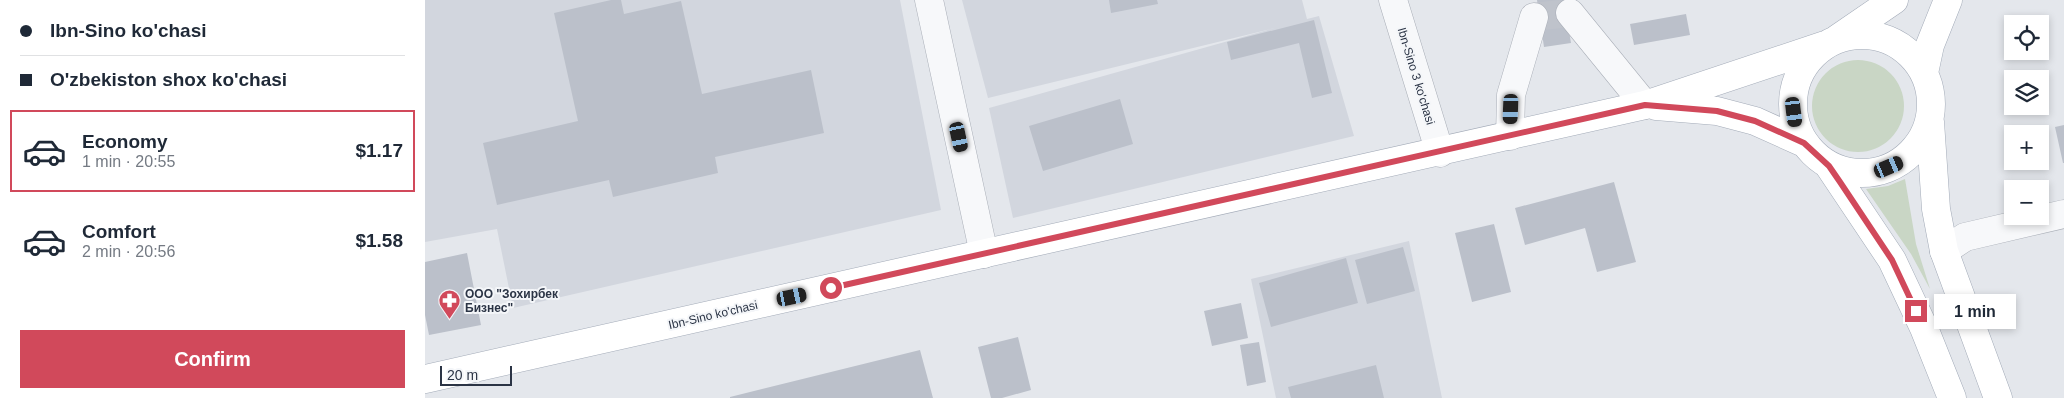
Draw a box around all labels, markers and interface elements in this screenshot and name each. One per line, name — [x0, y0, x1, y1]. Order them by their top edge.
map controls — [2004, 15, 2049, 225]
button: locate — [2004, 15, 2049, 60]
text: Ibn-Sino ko'chasi — [50, 20, 207, 41]
street label: Ibn-Sino 3 ko'chasi — [1395, 26, 1437, 126]
text: O'zbekiston shox ko'chasi — [50, 69, 287, 90]
button: layers — [2004, 70, 2049, 115]
car — [1502, 94, 1519, 124]
car — [1784, 96, 1803, 128]
car — [948, 121, 969, 153]
button: + — [2004, 125, 2049, 170]
icon: car — [22, 129, 67, 174]
text: Economy — [82, 131, 168, 152]
text: $1.17 — [355, 140, 403, 161]
text: 1 min · 20:55 — [82, 153, 175, 170]
car — [1872, 154, 1905, 180]
button: − — [2004, 180, 2049, 225]
icon: car — [22, 219, 67, 264]
text: Comfort — [82, 221, 156, 242]
text: $1.58 — [355, 230, 403, 251]
text: 2 min · 20:56 — [82, 243, 175, 260]
route start — [820, 277, 842, 299]
place label: ООО "Зохирбек Бизнес" — [465, 287, 559, 315]
car — [775, 287, 808, 307]
pharmacy icon: ООО "Зохирбек Бизнес" — [437, 289, 461, 320]
callout: 1 min — [1933, 294, 2016, 328]
street label: Ibn-Sino ko'chasi — [667, 298, 759, 332]
route end — [1905, 300, 1927, 322]
text: 1 min — [1954, 303, 1996, 320]
button: Confirm — [20, 330, 405, 388]
scale bar — [440, 363, 513, 386]
text: 20 m — [447, 367, 478, 383]

